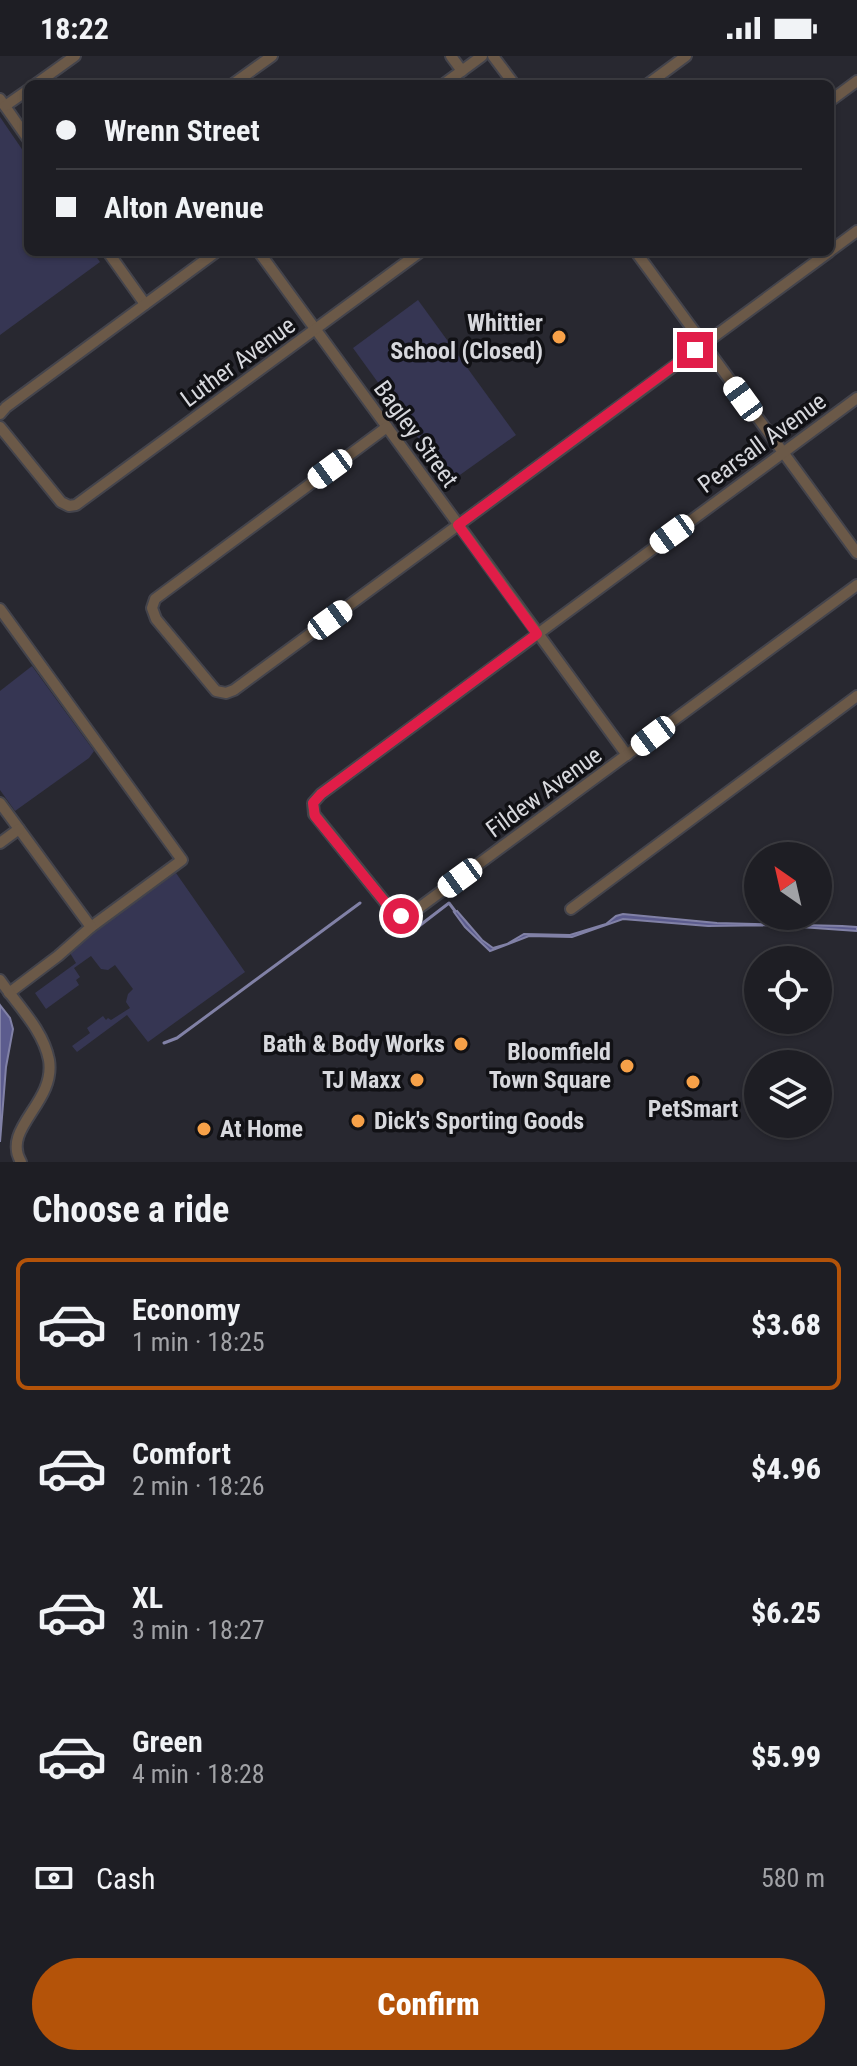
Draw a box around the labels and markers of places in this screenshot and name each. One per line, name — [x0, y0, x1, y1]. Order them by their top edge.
place label: Whittier School (Closed) — [390, 309, 543, 365]
marker: Whittier School (Closed) — [550, 328, 568, 346]
place label: Bath & Body Works — [263, 1030, 445, 1058]
marker: Bath & Body Works — [452, 1035, 470, 1053]
place label: Bloomfield Town Square — [489, 1038, 611, 1094]
marker: Bloomfield Town Square — [618, 1057, 636, 1075]
place label: TJ Maxx — [322, 1066, 401, 1094]
marker: TJ Maxx — [408, 1071, 426, 1089]
marker: PetSmart — [684, 1073, 702, 1091]
place label: PetSmart — [648, 1095, 738, 1123]
place label: Dick's Sporting Goods — [374, 1107, 584, 1135]
marker: Dick's Sporting Goods — [349, 1112, 367, 1130]
place label: At Home — [220, 1115, 303, 1143]
marker: At Home — [195, 1120, 213, 1138]

